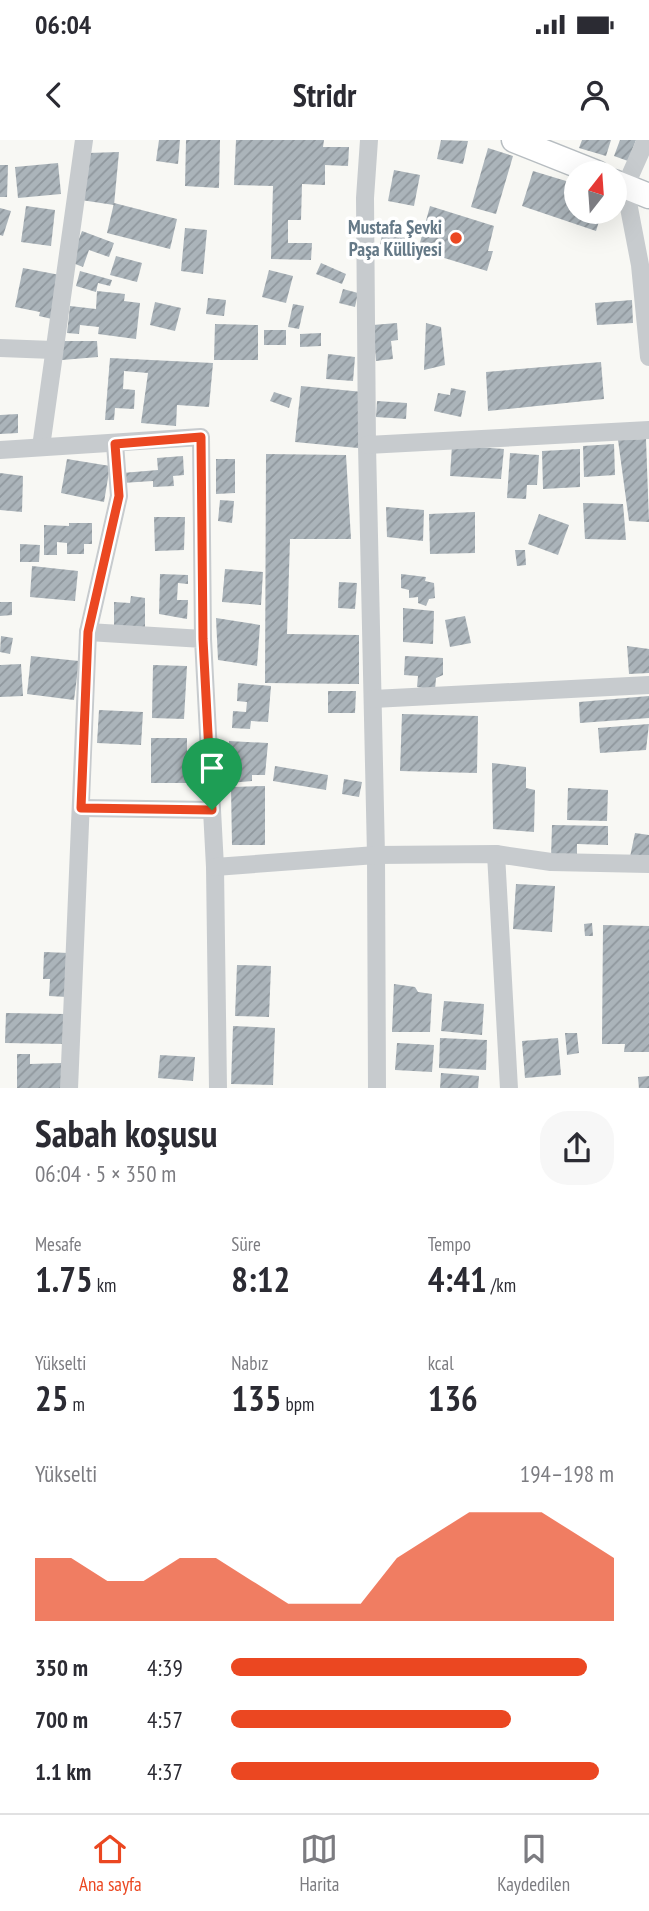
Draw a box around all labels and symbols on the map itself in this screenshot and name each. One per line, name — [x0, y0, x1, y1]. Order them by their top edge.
north arrow — [564, 161, 626, 224]
place label: Mustafa Şevki Paşa Külliyesi — [348, 215, 442, 261]
marker: Mustafa Şevki Paşa Külliyesi — [448, 230, 464, 246]
pin — [182, 738, 242, 810]

